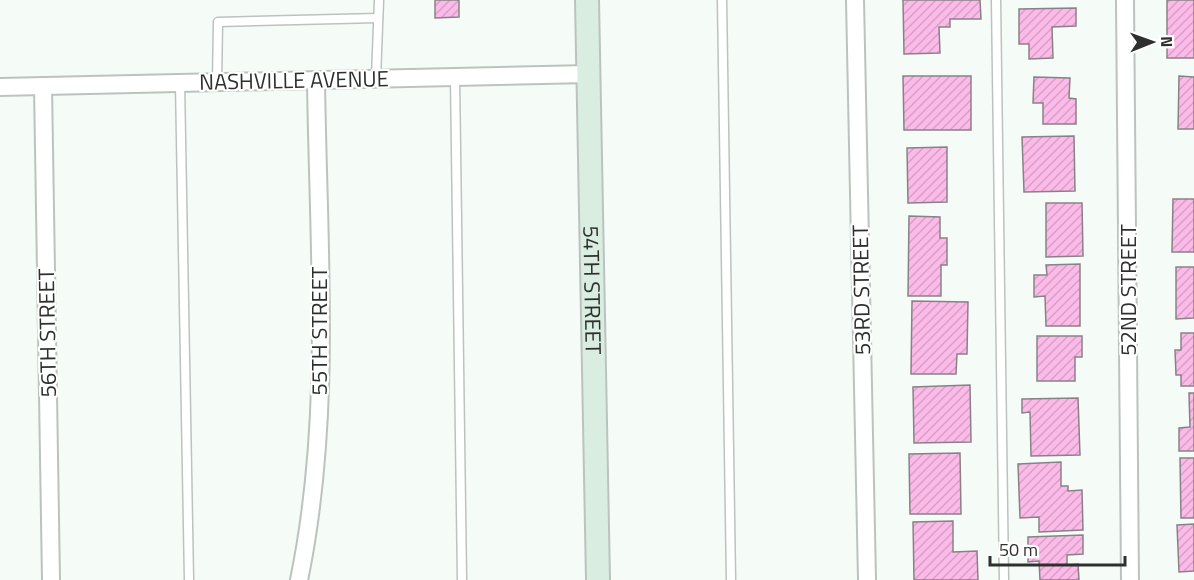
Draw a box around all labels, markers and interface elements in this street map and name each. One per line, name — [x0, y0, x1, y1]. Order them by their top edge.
north arrow — [1122, 12, 1182, 72]
text: N — [1155, 36, 1179, 47]
street label: NASHVILLE AVENUE — [199, 61, 389, 99]
street label: 53RD STREET — [843, 224, 879, 355]
street label: 52ND STREET — [1111, 224, 1145, 356]
street label: 54TH STREET — [574, 225, 611, 355]
street label: 55TH STREET — [302, 266, 336, 395]
street label: 56TH STREET — [29, 268, 65, 398]
scale bar — [990, 529, 1125, 567]
text: 50 m — [999, 536, 1038, 563]

